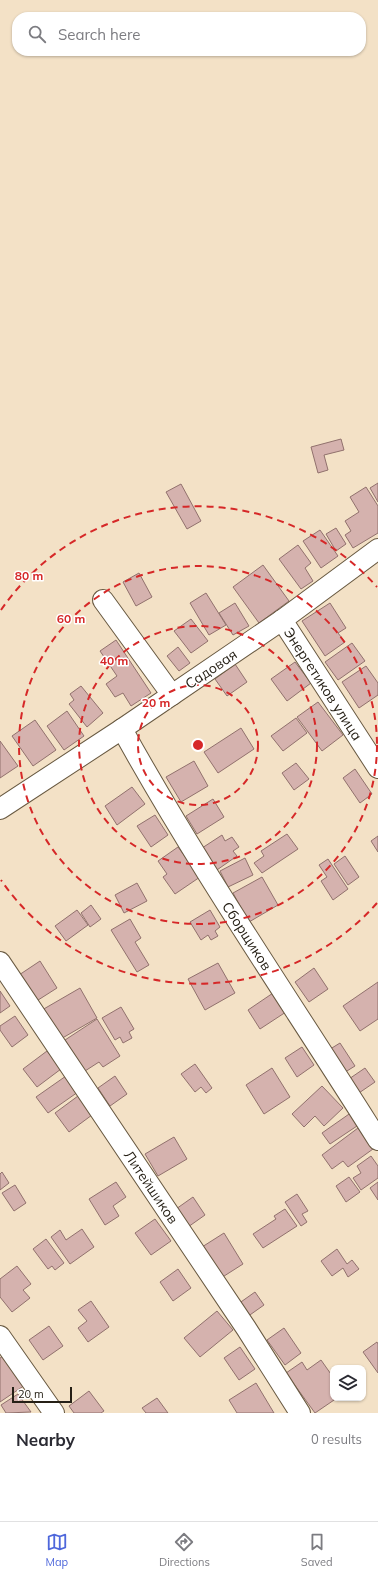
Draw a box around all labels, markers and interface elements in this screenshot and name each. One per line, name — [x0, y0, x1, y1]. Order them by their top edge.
search box — [12, 12, 366, 56]
icon: search — [26, 23, 48, 45]
text: Search here — [58, 25, 140, 44]
text: 80 m — [15, 568, 43, 583]
text: 60 m — [57, 611, 85, 626]
street label: Энергетиков улица — [280, 624, 366, 744]
street label: Садовая — [182, 645, 240, 693]
text: 40 m — [100, 653, 128, 668]
text: 20 m — [142, 695, 170, 710]
centre of rings — [191, 738, 205, 752]
street label: Сборщиков — [218, 898, 276, 974]
street label: Литейшиков — [120, 1147, 182, 1227]
map controls — [330, 1365, 366, 1401]
button: layers — [330, 1365, 366, 1401]
scale bar — [12, 1385, 72, 1404]
text: 20 m — [18, 1387, 44, 1401]
text: Nearby — [16, 1429, 75, 1450]
text: 0 results — [311, 1431, 362, 1447]
tab: Map — [45, 1531, 68, 1569]
tab: Directions — [159, 1531, 210, 1569]
tab: Saved — [301, 1531, 333, 1569]

